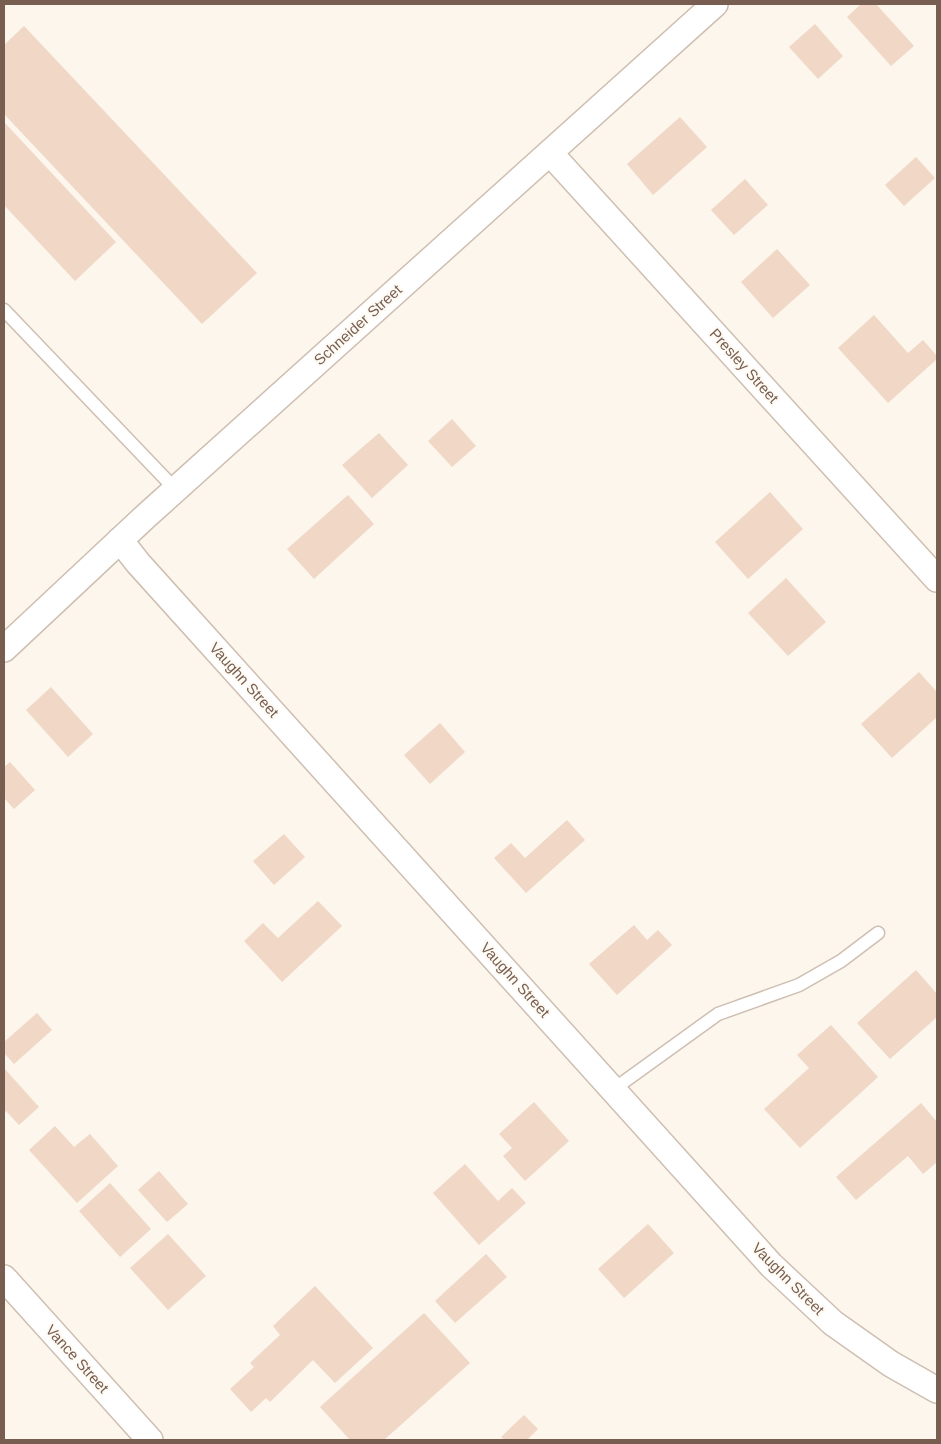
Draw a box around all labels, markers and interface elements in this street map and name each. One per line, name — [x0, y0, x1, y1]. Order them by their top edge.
street label: Schneider Street — [310, 280, 405, 368]
street label: Presley Street — [707, 325, 783, 407]
street label: Vaughn Street — [206, 639, 283, 721]
street label: Vaughn Street — [477, 939, 554, 1021]
street label: Vaughn Street — [749, 1239, 828, 1319]
street label: Vance Street — [42, 1321, 113, 1397]

